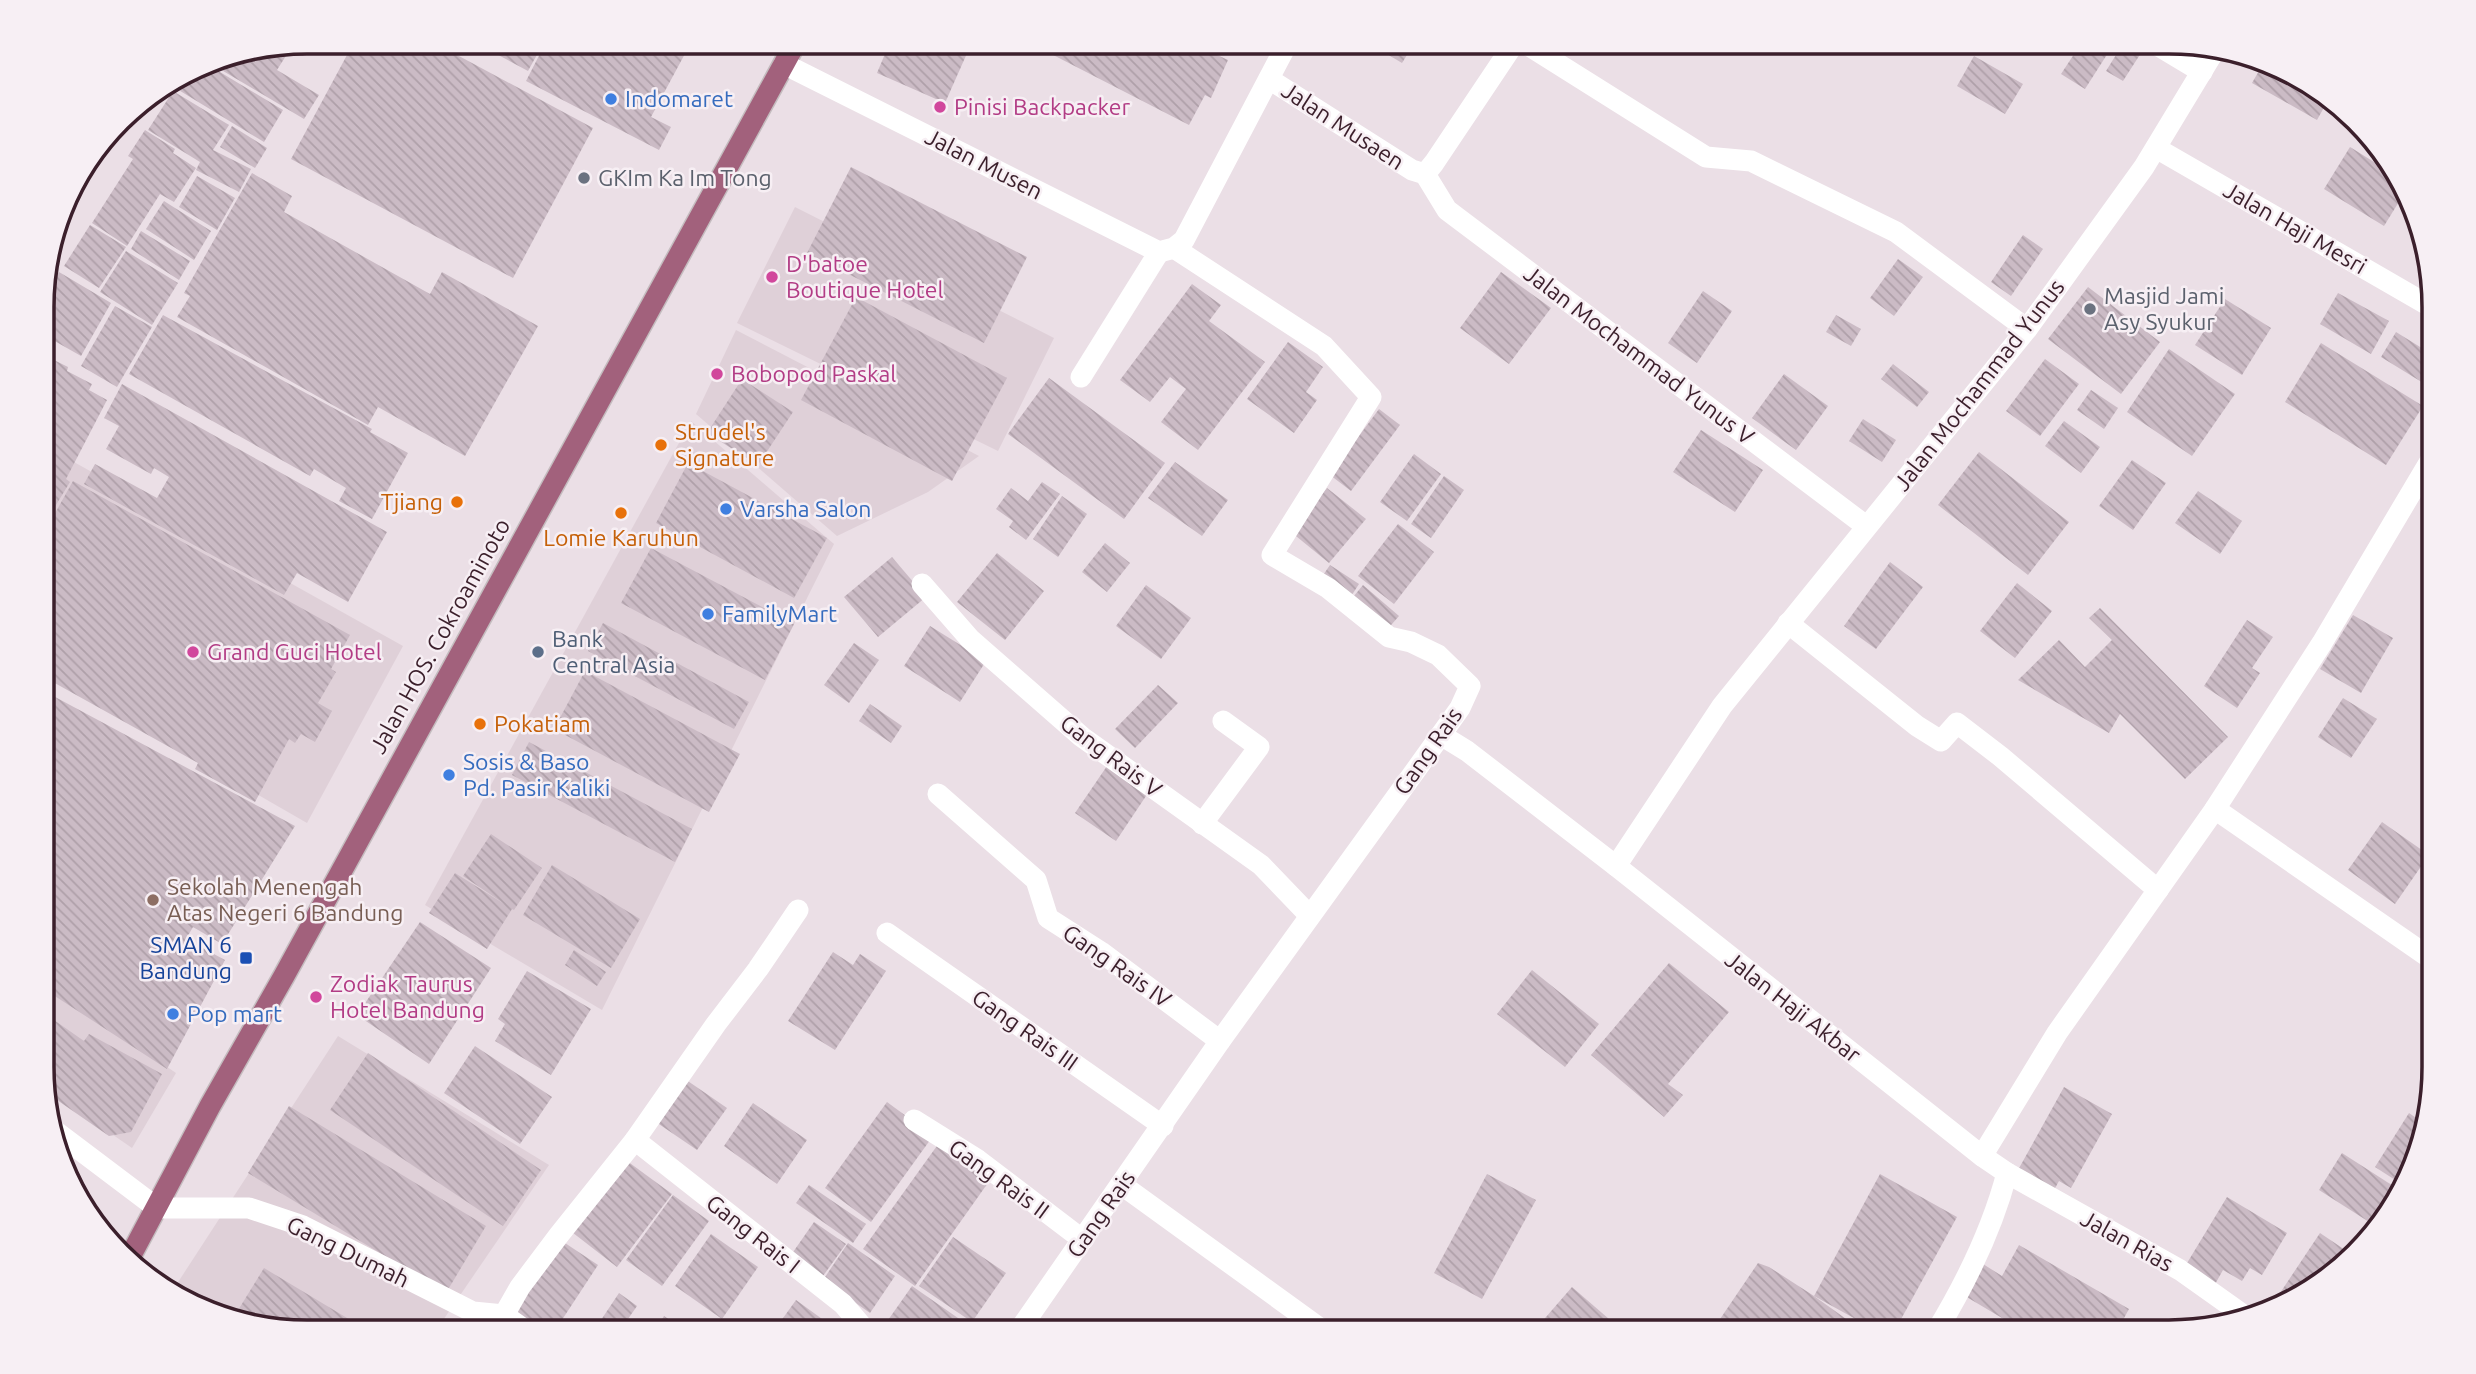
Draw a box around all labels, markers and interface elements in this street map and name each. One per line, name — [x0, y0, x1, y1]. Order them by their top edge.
street label: Jalan Musaen — [1278, 77, 1409, 174]
place label: Indomaret — [625, 86, 733, 111]
marker: Indomaret — [603, 91, 619, 107]
place label: Pinisi Backpacker — [954, 94, 1131, 119]
marker: Pinisi Backpacker — [932, 99, 948, 115]
street label: Jalan Musen — [921, 123, 1047, 204]
place label: GKIm Ka Im Tong — [598, 165, 772, 190]
marker: GKIm Ka Im Tong — [576, 170, 592, 186]
street label: Jalan Haji Mesri — [2219, 177, 2371, 279]
place label: D'batoe Boutique Hotel — [786, 251, 944, 302]
street label: Jalan Mochammad Yunus V — [1520, 260, 1759, 449]
marker: D'batoe Boutique Hotel — [764, 269, 780, 285]
street label: Jalan Mochammad Yunus — [1888, 274, 2069, 495]
place label: Masjid Jami Asy Syukur — [2104, 283, 2224, 334]
marker: Masjid Jami Asy Syukur — [2082, 301, 2098, 317]
place label: Bobopod Paskal — [731, 361, 896, 386]
marker: Bobopod Paskal — [709, 366, 725, 382]
place label: Strudel's Signature — [675, 419, 774, 470]
marker: Strudel's Signature — [653, 437, 669, 453]
place label: Tjiang — [381, 489, 443, 514]
marker: Tjiang — [449, 494, 465, 510]
place label: Varsha Salon — [740, 496, 871, 521]
marker: Varsha Salon — [718, 501, 734, 517]
marker: Lomie Karuhun — [613, 505, 629, 521]
street label: Jalan HOS. Cokroaminoto — [365, 514, 515, 757]
place label: Lomie Karuhun — [543, 525, 699, 550]
place label: FamilyMart — [722, 601, 837, 626]
marker: FamilyMart — [700, 606, 716, 622]
place label: Bank Central Asia — [552, 626, 675, 677]
place label: Grand Guci Hotel — [207, 639, 382, 664]
marker: Grand Guci Hotel — [185, 644, 201, 660]
marker: Bank Central Asia — [530, 644, 546, 660]
street label: Gang Rais — [1389, 702, 1467, 799]
street label: Gang Rais V — [1056, 709, 1167, 802]
place label: Pokatiam — [494, 711, 591, 736]
marker: Pokatiam — [472, 716, 488, 732]
place label: Sosis & Baso Pd. Pasir Kaliki — [463, 749, 610, 800]
marker: Sosis & Baso Pd. Pasir Kaliki — [441, 767, 457, 783]
place label: Sekolah Menengah Atas Negeri 6 Bandung — [167, 874, 403, 925]
marker: Sekolah Menengah Atas Negeri 6 Bandung — [145, 892, 161, 908]
street label: Gang Rais IV — [1058, 919, 1176, 1012]
place label: SMAN 6 Bandung — [139, 932, 232, 983]
street label: Jalan Haji Akbar — [1721, 946, 1866, 1067]
marker: SMAN 6 Bandung — [238, 950, 254, 966]
place label: Zodiak Taurus Hotel Bandung — [330, 971, 485, 1022]
street label: Gang Rais III — [968, 984, 1083, 1075]
marker: Zodiak Taurus Hotel Bandung — [308, 989, 324, 1005]
place label: Pop mart — [187, 1001, 282, 1026]
marker: Pop mart — [165, 1006, 181, 1022]
street label: Gang Rais II — [944, 1134, 1054, 1223]
street label: Gang Rais — [1062, 1165, 1140, 1262]
street label: Gang Rais I — [702, 1189, 805, 1278]
street label: Jalan Rias — [2077, 1205, 2178, 1276]
street label: Gang Dumah — [283, 1211, 413, 1292]

